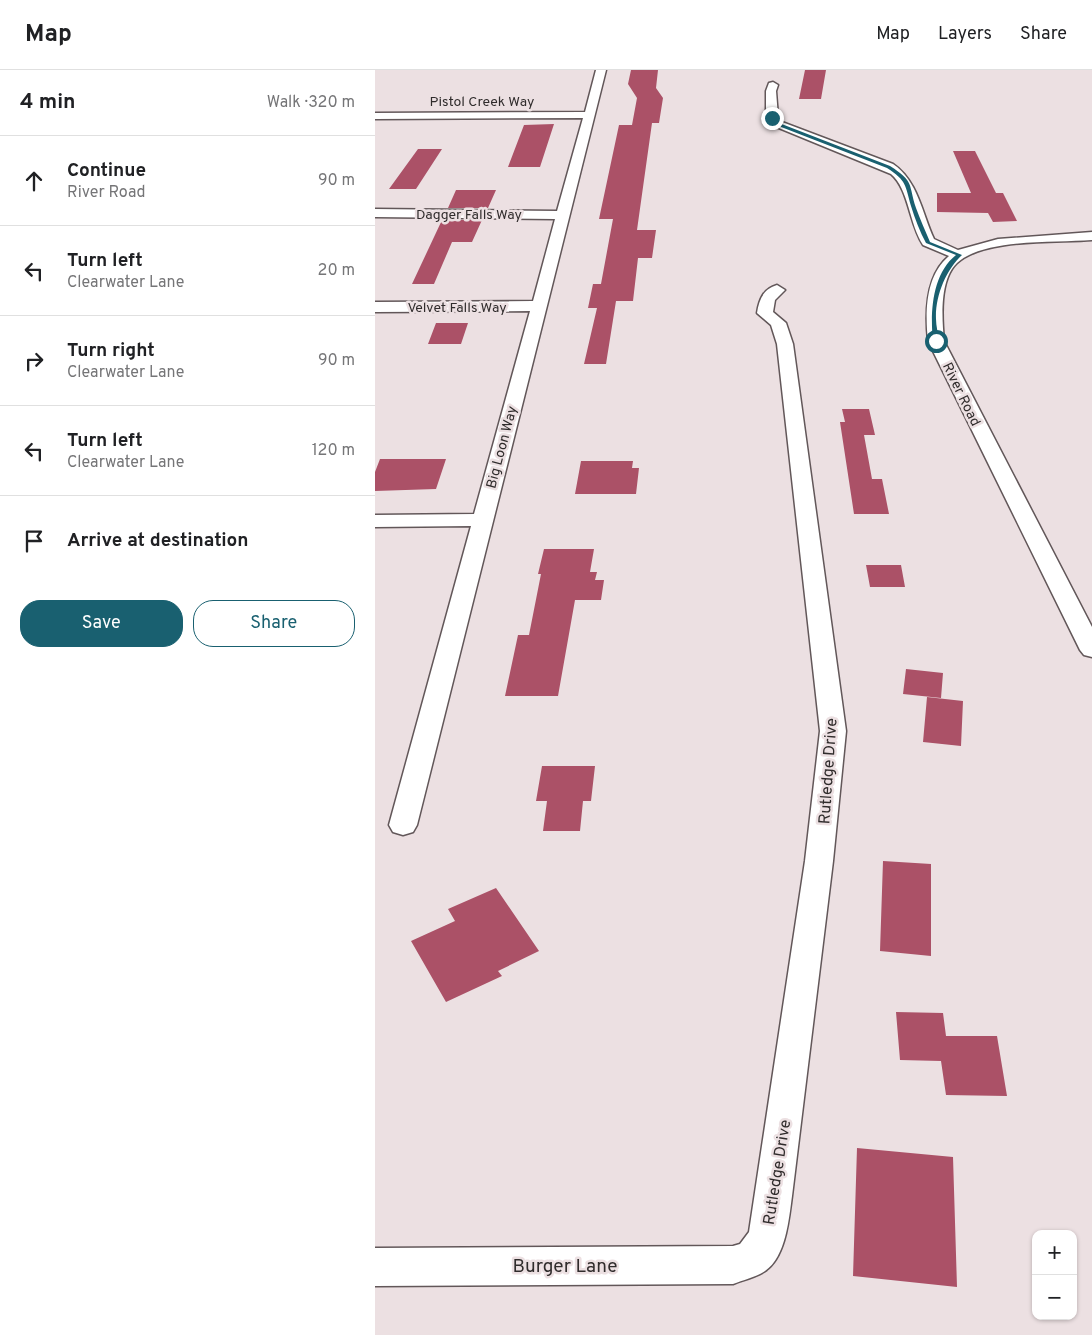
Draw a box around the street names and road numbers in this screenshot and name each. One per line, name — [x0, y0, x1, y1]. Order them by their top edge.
street label: Pistol Creek Way — [430, 94, 534, 111]
street label: Dagger Falls Way — [416, 207, 522, 224]
street label: Velvet Falls Way — [407, 300, 507, 317]
street label: River Road — [938, 360, 983, 429]
street label: Big Loon Way — [483, 404, 522, 490]
street label: Rutledge Drive — [815, 717, 843, 825]
street label: Rutledge Drive — [760, 1118, 796, 1226]
street label: Burger Lane — [512, 1255, 618, 1279]

